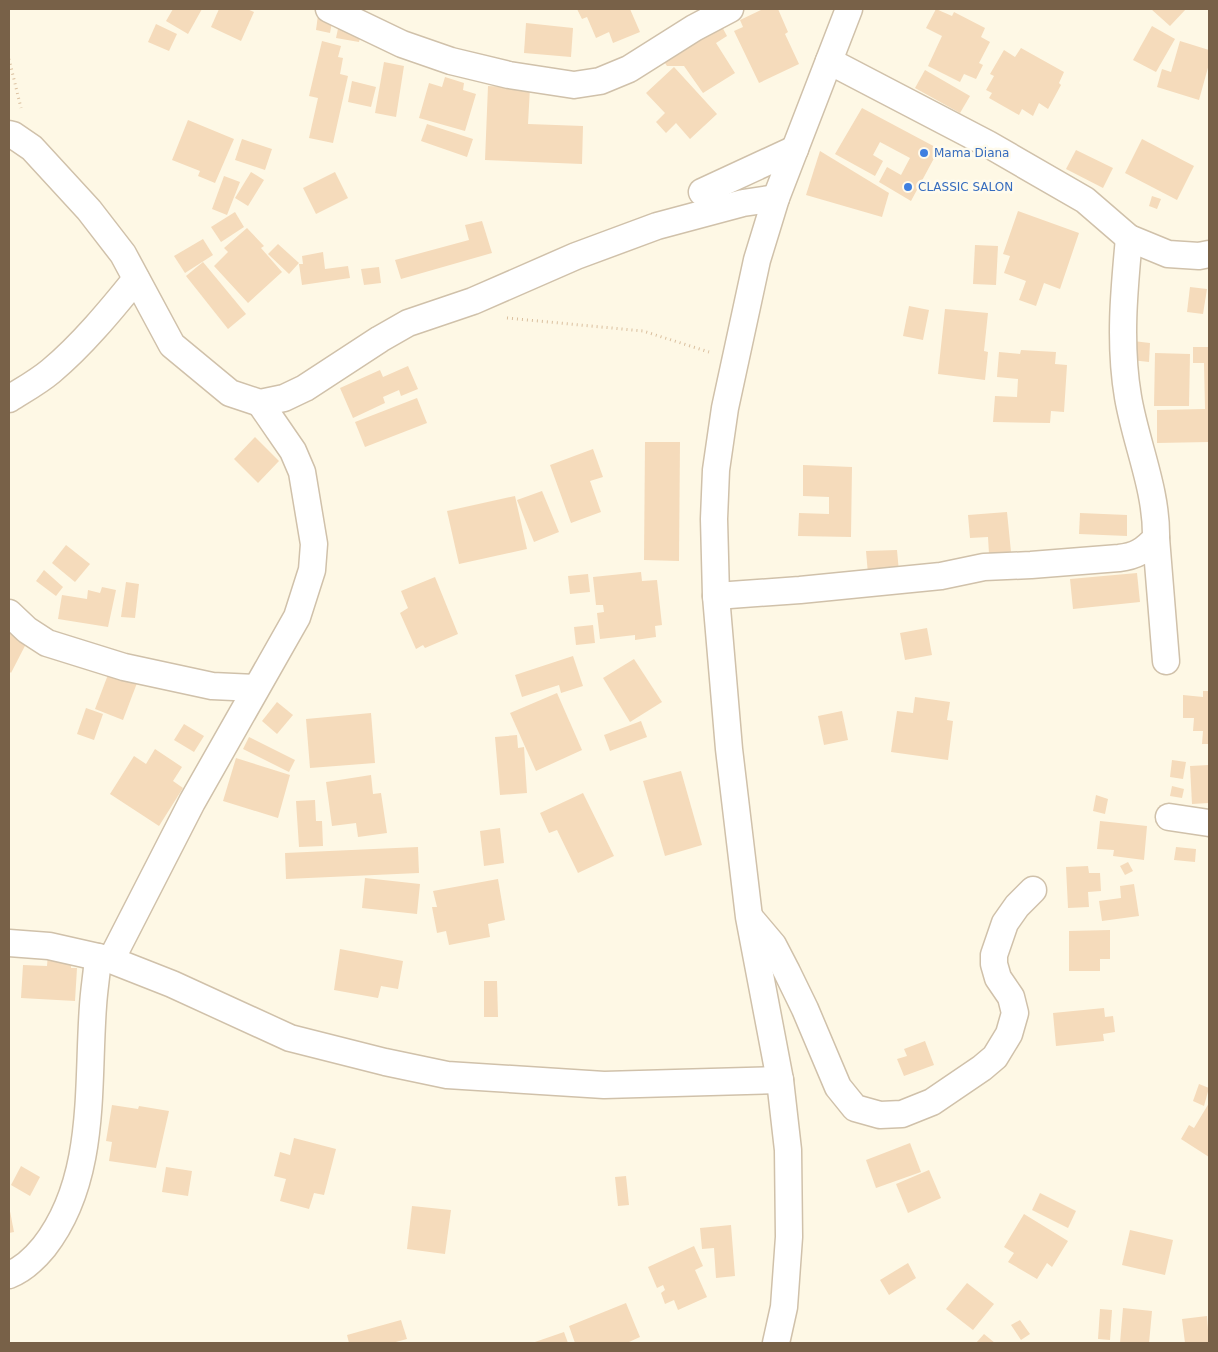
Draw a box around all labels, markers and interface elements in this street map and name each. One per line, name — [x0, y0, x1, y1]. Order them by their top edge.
place label: Mama Diana — [934, 146, 1009, 160]
marker: Mama Diana — [918, 147, 930, 159]
place label: CLASSIC SALON — [918, 180, 1013, 194]
marker: CLASSIC SALON — [902, 181, 914, 193]

